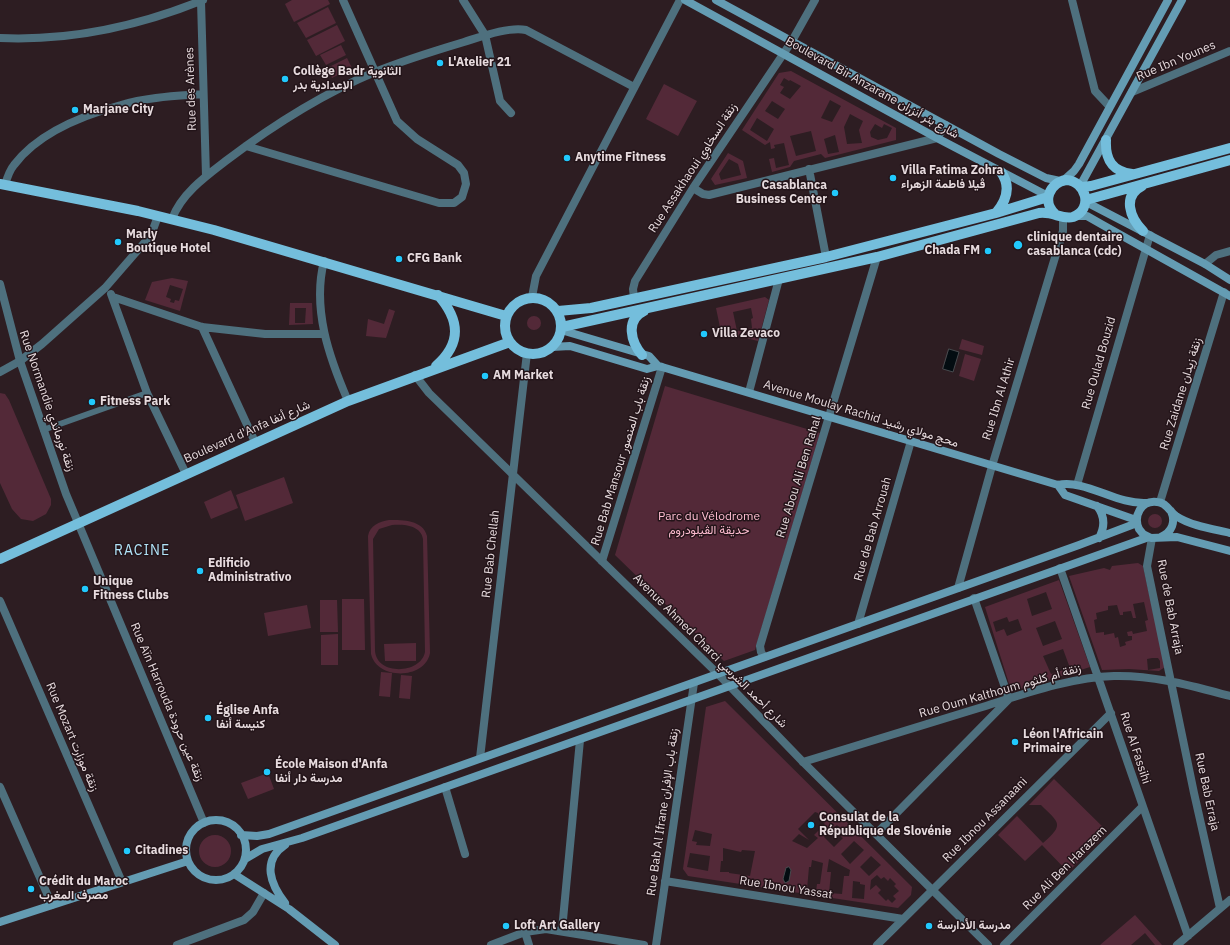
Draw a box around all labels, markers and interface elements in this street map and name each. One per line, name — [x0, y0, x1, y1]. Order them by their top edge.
street label: Boulevard Bir Anzarane شارع بئر أنزران — [783, 34, 961, 142]
street label: Rue Ibn Younes — [1134, 38, 1218, 84]
street label: Rue des Arènes — [182, 47, 200, 131]
place label: L'Atelier 21 — [448, 56, 511, 70]
marker: L'Atelier 21 — [435, 58, 445, 68]
place label: Collège Badr الثانوية الإعدادية بدر — [293, 65, 401, 93]
marker: Collège Badr الثانوية الإعدادية بدر — [280, 74, 290, 84]
street label: Rue Assakhaoui زنقة السخاوي — [646, 100, 740, 236]
place label: Marjane City — [83, 103, 154, 117]
marker: Marjane City — [70, 105, 80, 115]
place label: Anytime Fitness — [575, 151, 666, 165]
marker: Anytime Fitness — [562, 153, 572, 163]
place label: Villa Fatima Zohra ڤيلا فاطمة الزهراء — [901, 164, 1003, 192]
marker: Villa Fatima Zohra ڤيلا فاطمة الزهراء — [888, 173, 898, 183]
place label: Casablanca Business Center — [736, 179, 827, 207]
marker: Casablanca Business Center — [830, 188, 840, 198]
place label: Marly Boutique Hotel — [126, 228, 210, 256]
place label: clinique dentaire casablanca (cdc) — [1027, 231, 1122, 259]
marker: Marly Boutique Hotel — [113, 237, 123, 247]
marker: clinique dentaire casablanca (cdc) — [1012, 239, 1024, 251]
place label: Chada FM — [924, 244, 980, 258]
marker: Chada FM — [983, 246, 993, 256]
place label: CFG Bank — [407, 252, 462, 266]
marker: CFG Bank — [394, 254, 404, 264]
street label: Rue Oulad Bouzid — [1079, 315, 1119, 411]
place label: Villa Zevaco — [712, 327, 780, 341]
street label: Rue Normandie زنقة نورماندي — [16, 329, 78, 473]
marker: Villa Zevaco — [699, 329, 709, 339]
street label: Rue Zaidane زنقة زيدان — [1157, 336, 1205, 452]
street label: Rue Ibn Al Athir — [980, 356, 1018, 442]
place label: AM Market — [493, 369, 553, 383]
marker: AM Market — [480, 371, 490, 381]
street label: Rue Bab Mansour زنقة باب المنصور — [588, 375, 654, 547]
street label: Avenue Moulay Rachid محج مولاي رشيد — [762, 377, 960, 451]
place label: Fitness Park — [100, 395, 170, 409]
marker: Fitness Park — [87, 397, 97, 407]
street label: Boulevard d'Anfa شارع أنفا — [182, 398, 312, 466]
street label: Rue Abou Ali Ben Rahal — [774, 415, 824, 539]
street label: Rue de Bab Arrouah — [851, 475, 895, 583]
street label: Rue Bab Chellah — [479, 509, 503, 599]
park label: Parc du Vélodrome حديقة الڤيلودروم — [658, 510, 760, 538]
district label: RACINE — [114, 543, 170, 559]
place label: Edificio Administrativo — [208, 557, 291, 585]
street label: Rue de Bab Arraja — [1154, 558, 1186, 656]
marker: Edificio Administrativo — [195, 566, 205, 576]
street label: Avenue Ahmed Charci شارع أحمد الشرسي — [630, 571, 790, 731]
place label: Unique Fitness Clubs — [93, 575, 169, 603]
marker: Unique Fitness Clubs — [80, 584, 90, 594]
street label: Rue Aïn Harrouda زنقة عين حرودة — [127, 620, 207, 784]
street label: Rue Oum Kalthoum زنقة أم كلثوم — [917, 661, 1083, 721]
street label: Rue Mozart زنقة موزارت — [43, 680, 101, 794]
place label: Église Anfa كنيسة أنفا — [216, 704, 279, 732]
street label: Rue Al Fassihi — [1117, 710, 1153, 786]
marker: Église Anfa كنيسة أنفا — [203, 713, 213, 723]
street label: Rue Bab Al Ifrane زنقة باب الإفران — [644, 727, 682, 897]
place label: Léon l'Africain Primaire — [1023, 728, 1103, 756]
marker: Léon l'Africain Primaire — [1010, 737, 1020, 747]
street label: Rue Bab Erraja — [1192, 752, 1222, 832]
place label: École Maison d'Anfa مدرسة دار أنفا — [275, 758, 388, 786]
marker: École Maison d'Anfa مدرسة دار أنفا — [262, 767, 272, 777]
street label: Rue Ibnou Assanaani — [940, 775, 1030, 865]
place label: Consulat de la République de Slovénie — [819, 811, 952, 839]
marker: Consulat de la République de Slovénie — [806, 820, 816, 830]
street label: Rue Ali Ben Harazem — [1020, 823, 1110, 913]
place label: Citadines — [135, 844, 188, 858]
marker: Citadines — [122, 846, 132, 856]
street label: Rue Ibnou Yassat — [738, 874, 834, 902]
place label: Crédit du Maroc مصرف المغرب — [39, 875, 128, 903]
marker: Crédit du Maroc مصرف المغرب — [26, 884, 36, 894]
place label: Loft Art Gallery — [514, 919, 600, 933]
place label: مدرسة الأدارسة — [937, 919, 1011, 933]
marker: Loft Art Gallery — [501, 921, 511, 931]
marker: مدرسة الأدارسة — [924, 921, 934, 931]

